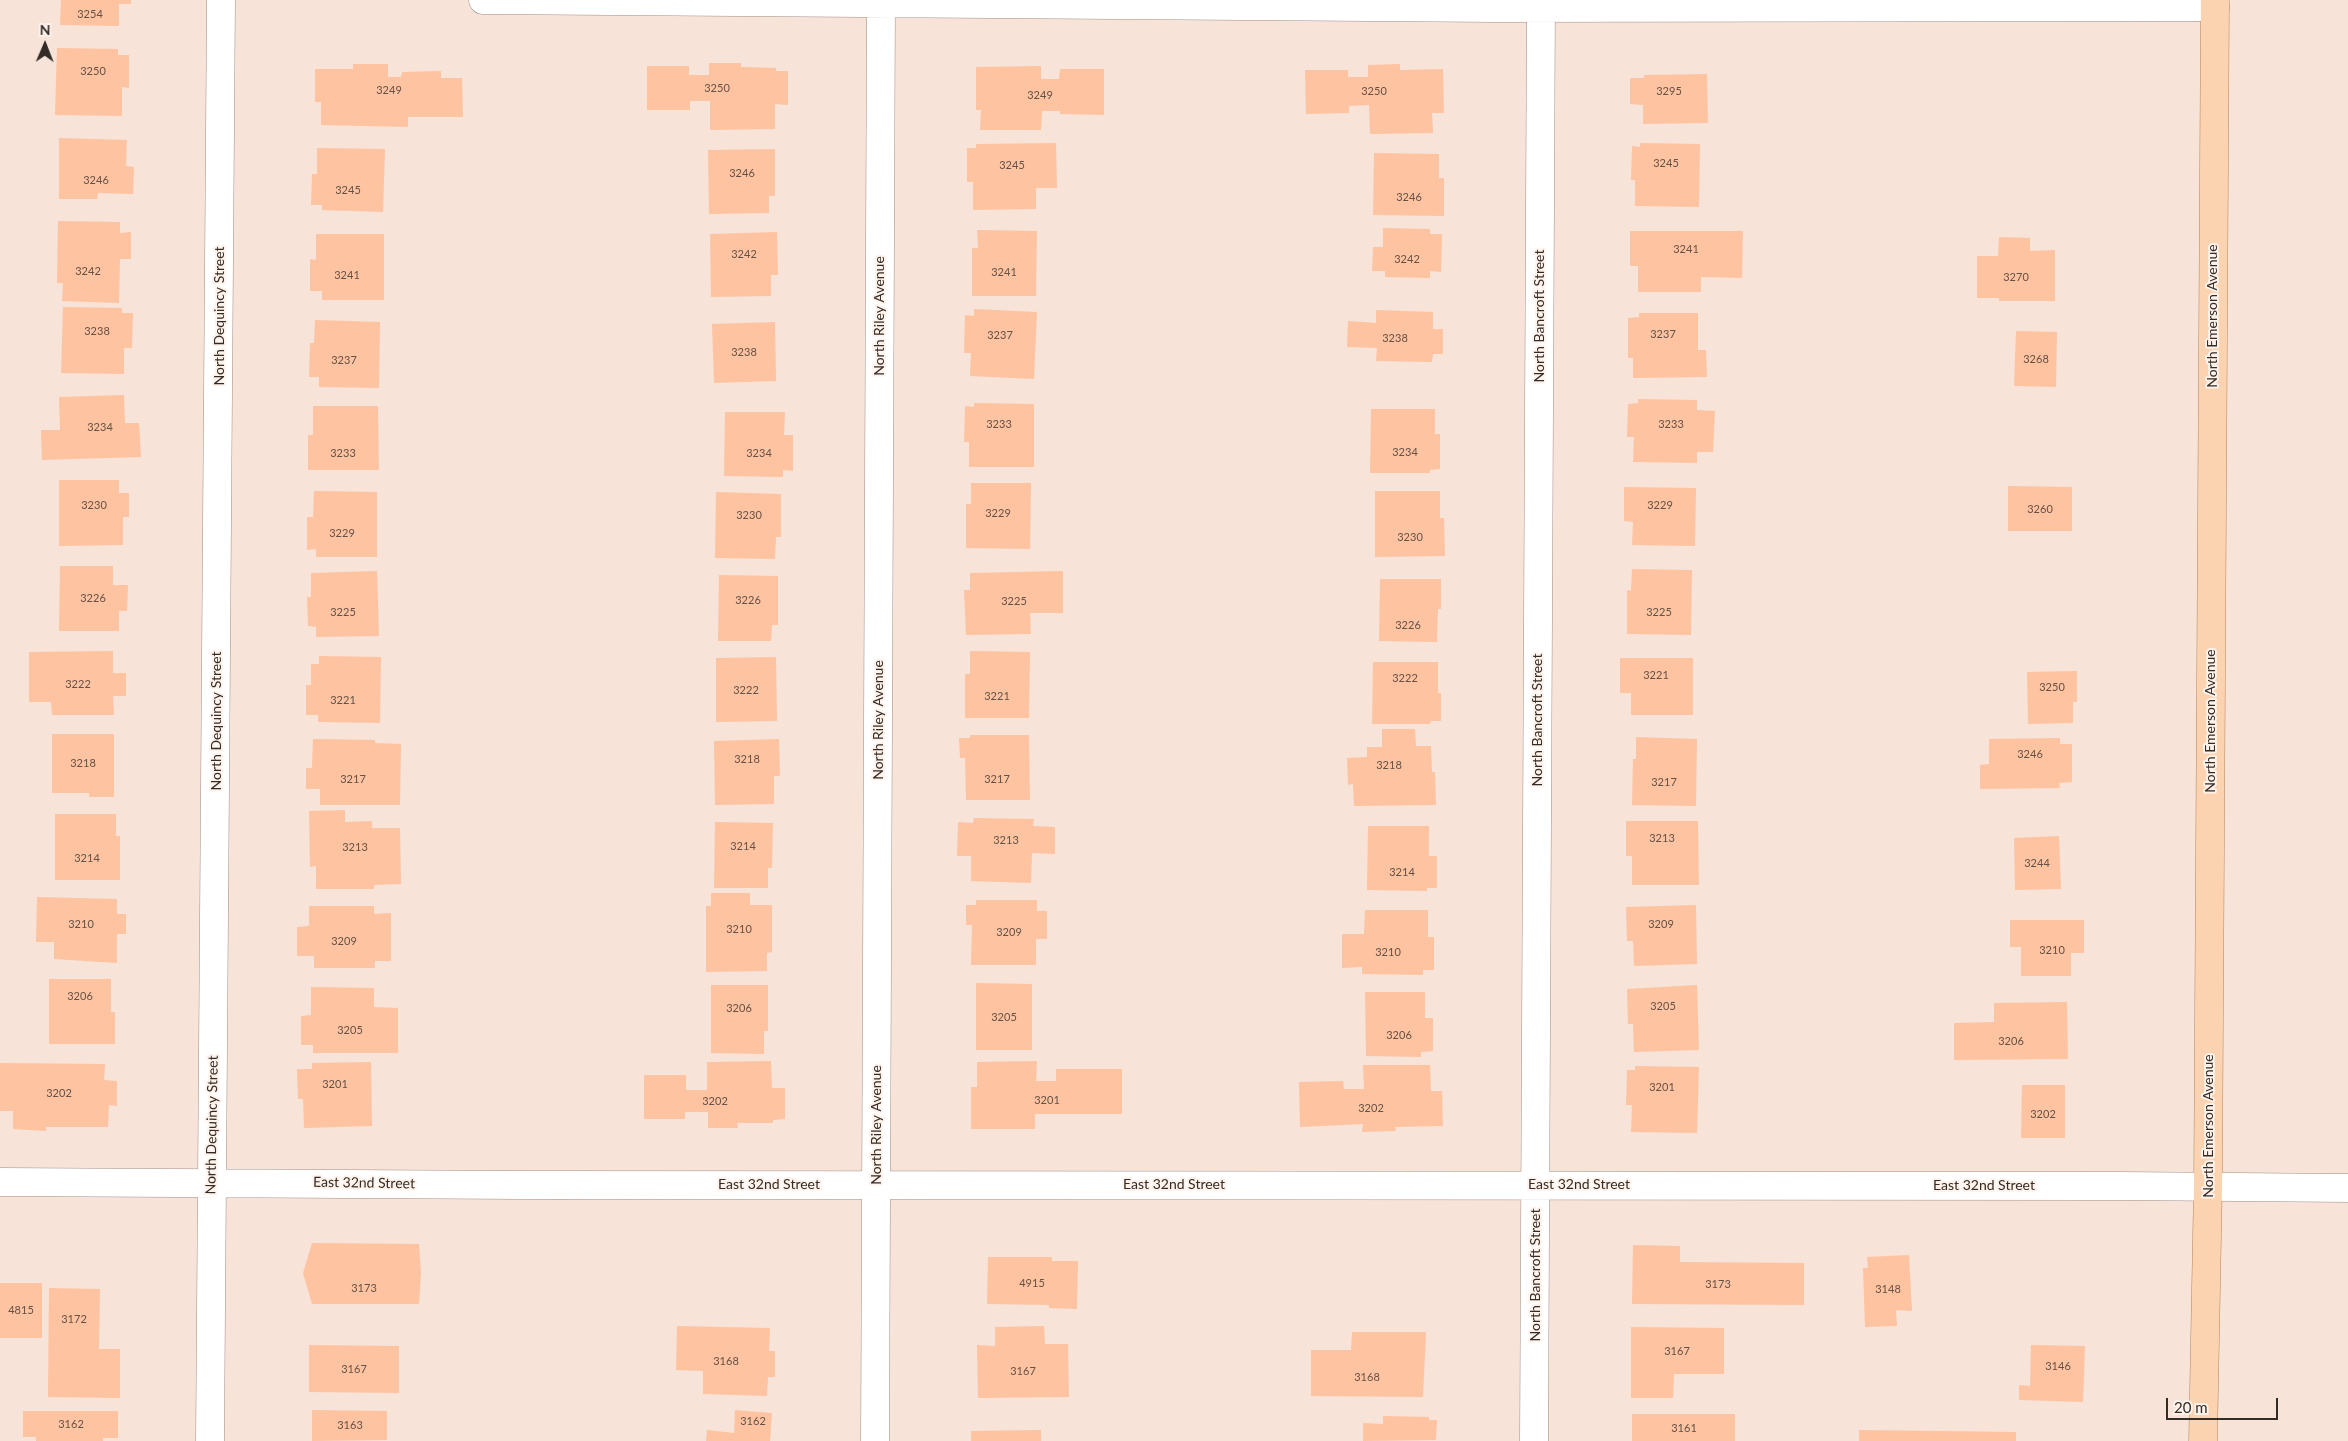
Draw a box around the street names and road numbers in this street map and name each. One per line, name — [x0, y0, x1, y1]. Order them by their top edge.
street label: North Emerson Avenue — [2204, 244, 2220, 388]
street label: North Dequincy Street — [211, 246, 227, 386]
street label: North Bancroft Street — [1531, 250, 1547, 382]
street label: North Riley Avenue — [871, 256, 887, 376]
street label: North Emerson Avenue — [2202, 649, 2218, 793]
street label: North Dequincy Street — [208, 651, 224, 791]
street label: North Bancroft Street — [1529, 654, 1545, 786]
street label: North Riley Avenue — [870, 660, 886, 780]
street label: North Emerson Avenue — [2200, 1054, 2216, 1198]
street label: North Dequincy Street — [202, 1055, 222, 1195]
street label: North Riley Avenue — [868, 1065, 884, 1185]
street label: East 32nd Street — [313, 1174, 415, 1192]
street label: East 32nd Street — [718, 1176, 820, 1192]
street label: East 32nd Street — [1123, 1176, 1225, 1192]
street label: East 32nd Street — [1528, 1176, 1630, 1192]
street label: East 32nd Street — [1933, 1177, 2035, 1193]
street label: North Bancroft Street — [1527, 1209, 1543, 1341]

